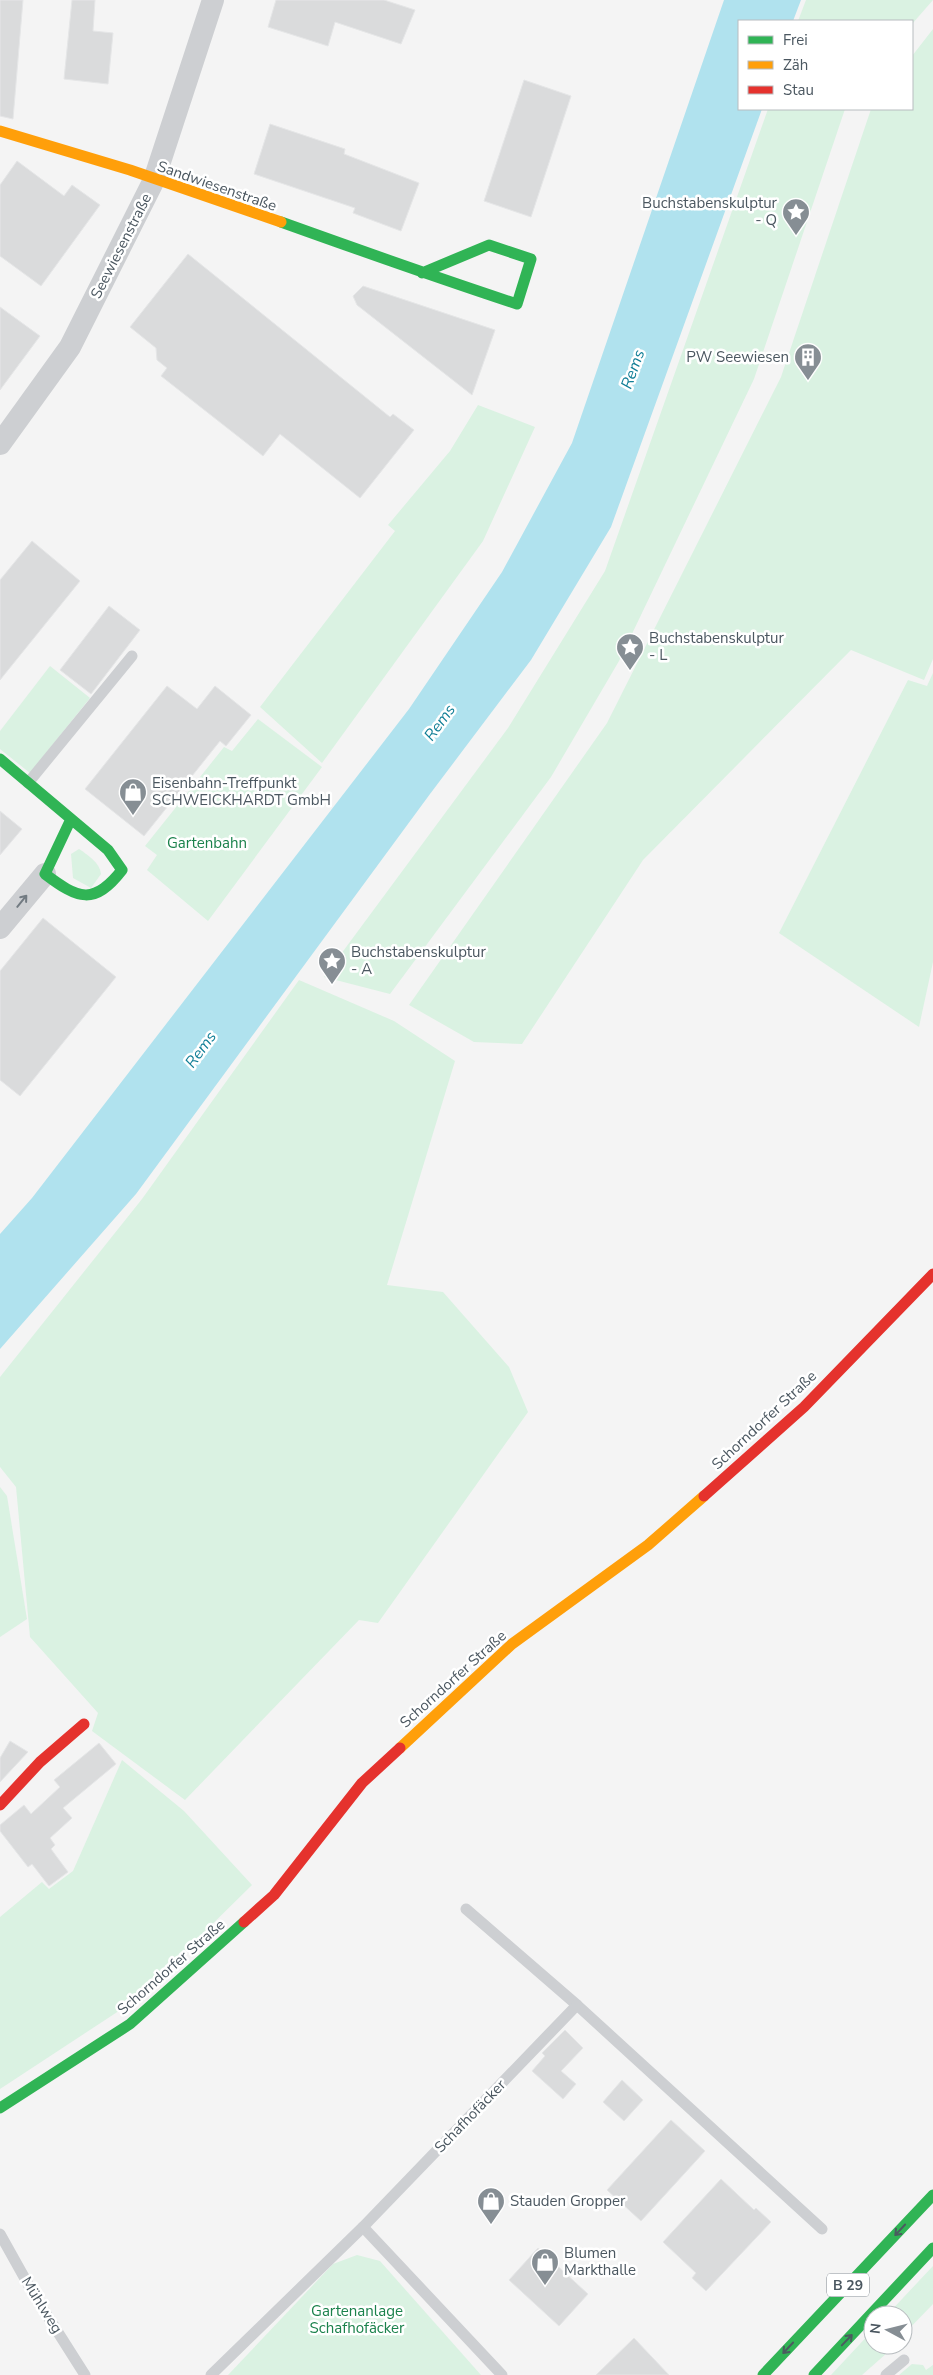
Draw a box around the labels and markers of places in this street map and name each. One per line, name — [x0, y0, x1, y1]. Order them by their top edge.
place label: Buchstabenskulptur - Q — [642, 193, 778, 230]
place icon: Buchstabenskulptur - Q — [781, 197, 811, 236]
building icon: PW Seewiesen — [793, 342, 823, 381]
place label: PW Seewiesen — [686, 347, 789, 367]
place label: Buchstabenskulptur - L — [649, 628, 785, 665]
place icon: Buchstabenskulptur - L — [615, 632, 645, 671]
place label: Eisenbahn-Treffpunkt SCHWEICKHARDT GmbH — [152, 773, 331, 810]
shop icon: Eisenbahn-Treffpunkt SCHWEICKHARDT GmbH — [118, 777, 148, 816]
place label: Buchstabenskulptur - A — [351, 942, 487, 979]
place icon: Buchstabenskulptur - A — [317, 946, 347, 985]
shop icon: Stauden Gropper — [476, 2186, 506, 2225]
place label: Stauden Gropper — [510, 2191, 626, 2211]
place label: Blumen Markthalle — [564, 2243, 636, 2280]
shop icon: Blumen Markthalle — [530, 2247, 560, 2286]

